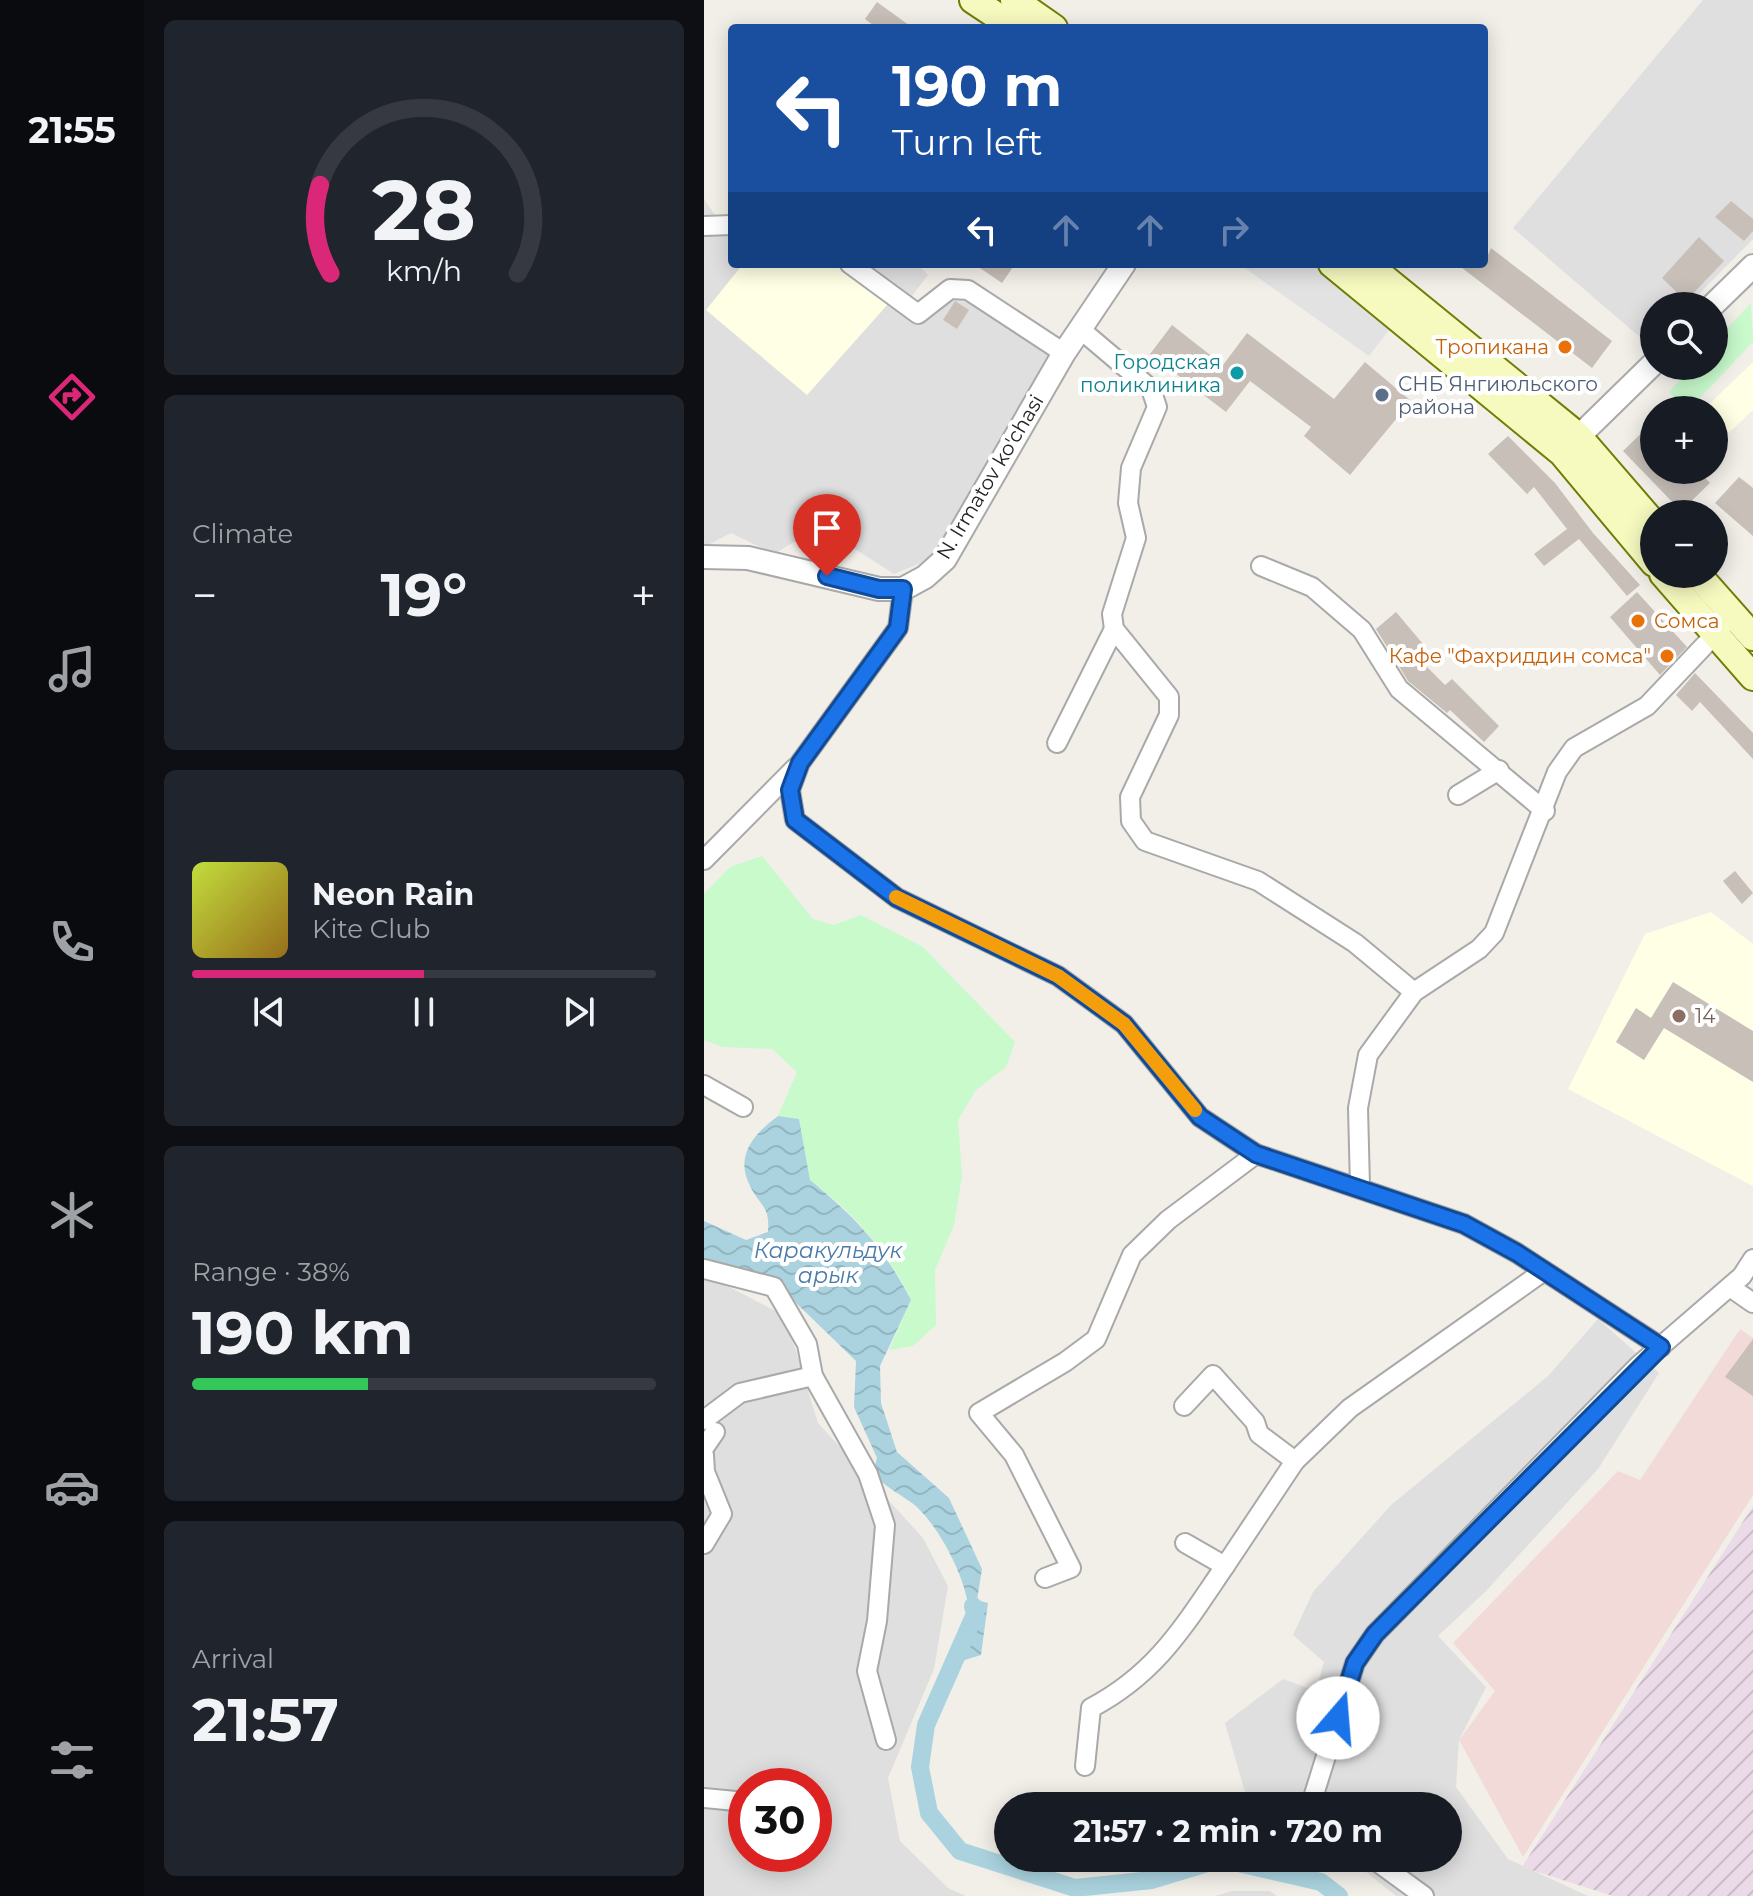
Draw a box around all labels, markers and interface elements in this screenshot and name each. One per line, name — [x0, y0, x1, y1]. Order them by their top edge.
text: 190 m — [892, 52, 1062, 120]
icon: left — [760, 56, 864, 160]
text: 21:55 — [28, 108, 116, 152]
text: Turn left — [892, 120, 1043, 164]
text: 28 — [372, 158, 476, 260]
icon: left — [960, 208, 1004, 252]
icon: ahead — [1044, 208, 1088, 252]
icon: ahead — [1128, 208, 1172, 252]
icon: right — [1212, 208, 1256, 252]
text: km/h — [386, 253, 462, 288]
map controls — [1640, 292, 1728, 588]
button: search — [1640, 292, 1728, 380]
place label: Тропикана — [1436, 335, 1549, 359]
marker: Тропикана — [1556, 338, 1574, 356]
place label: Городская поликлиника — [1080, 350, 1221, 397]
marker: Городская поликлиника — [1228, 364, 1246, 382]
icon: directions — [44, 369, 100, 425]
place label: СНБ Янгиюльского района — [1398, 372, 1598, 419]
marker: СНБ Янгиюльского района — [1373, 386, 1391, 404]
street label: N. Irmatov ko'chasi — [931, 390, 1049, 564]
button: + — [1640, 396, 1728, 484]
pin — [793, 494, 861, 576]
button: − — [1640, 500, 1728, 588]
icon: arrive — [805, 506, 849, 550]
text: Climate — [192, 518, 293, 550]
text: 19° — [381, 558, 467, 631]
text: − — [192, 568, 217, 622]
text: + — [631, 568, 656, 622]
place label: Сомса — [1654, 609, 1719, 633]
marker: Сомса — [1629, 612, 1647, 630]
icon: music — [44, 641, 100, 697]
place label: Кафе "Фахриддин сомса" — [1389, 644, 1651, 668]
marker: Кафе "Фахриддин сомса" — [1658, 647, 1676, 665]
text: Neon Rain — [312, 876, 474, 913]
text: Kite Club — [312, 913, 430, 945]
icon: phone — [44, 914, 100, 970]
icon: previous — [247, 990, 291, 1034]
icon: pause — [402, 990, 446, 1034]
icon: next — [557, 990, 601, 1034]
place label: 14 — [1695, 1004, 1715, 1028]
marker: 14 — [1670, 1007, 1688, 1025]
icon: climate — [44, 1187, 100, 1243]
water label: Каракульдук арык — [754, 1237, 904, 1289]
text: Range · 38% — [192, 1256, 350, 1288]
text: 190 km — [192, 1296, 413, 1369]
icon: car — [44, 1459, 100, 1515]
text: Arrival — [192, 1643, 274, 1675]
position arrow — [1296, 1676, 1380, 1760]
text: 21:57 — [192, 1683, 339, 1756]
icon: filters — [44, 1732, 100, 1788]
speed limit sign: 30 — [728, 1768, 832, 1872]
text: 21:57 · 2 min · 720 m — [1073, 1813, 1383, 1850]

